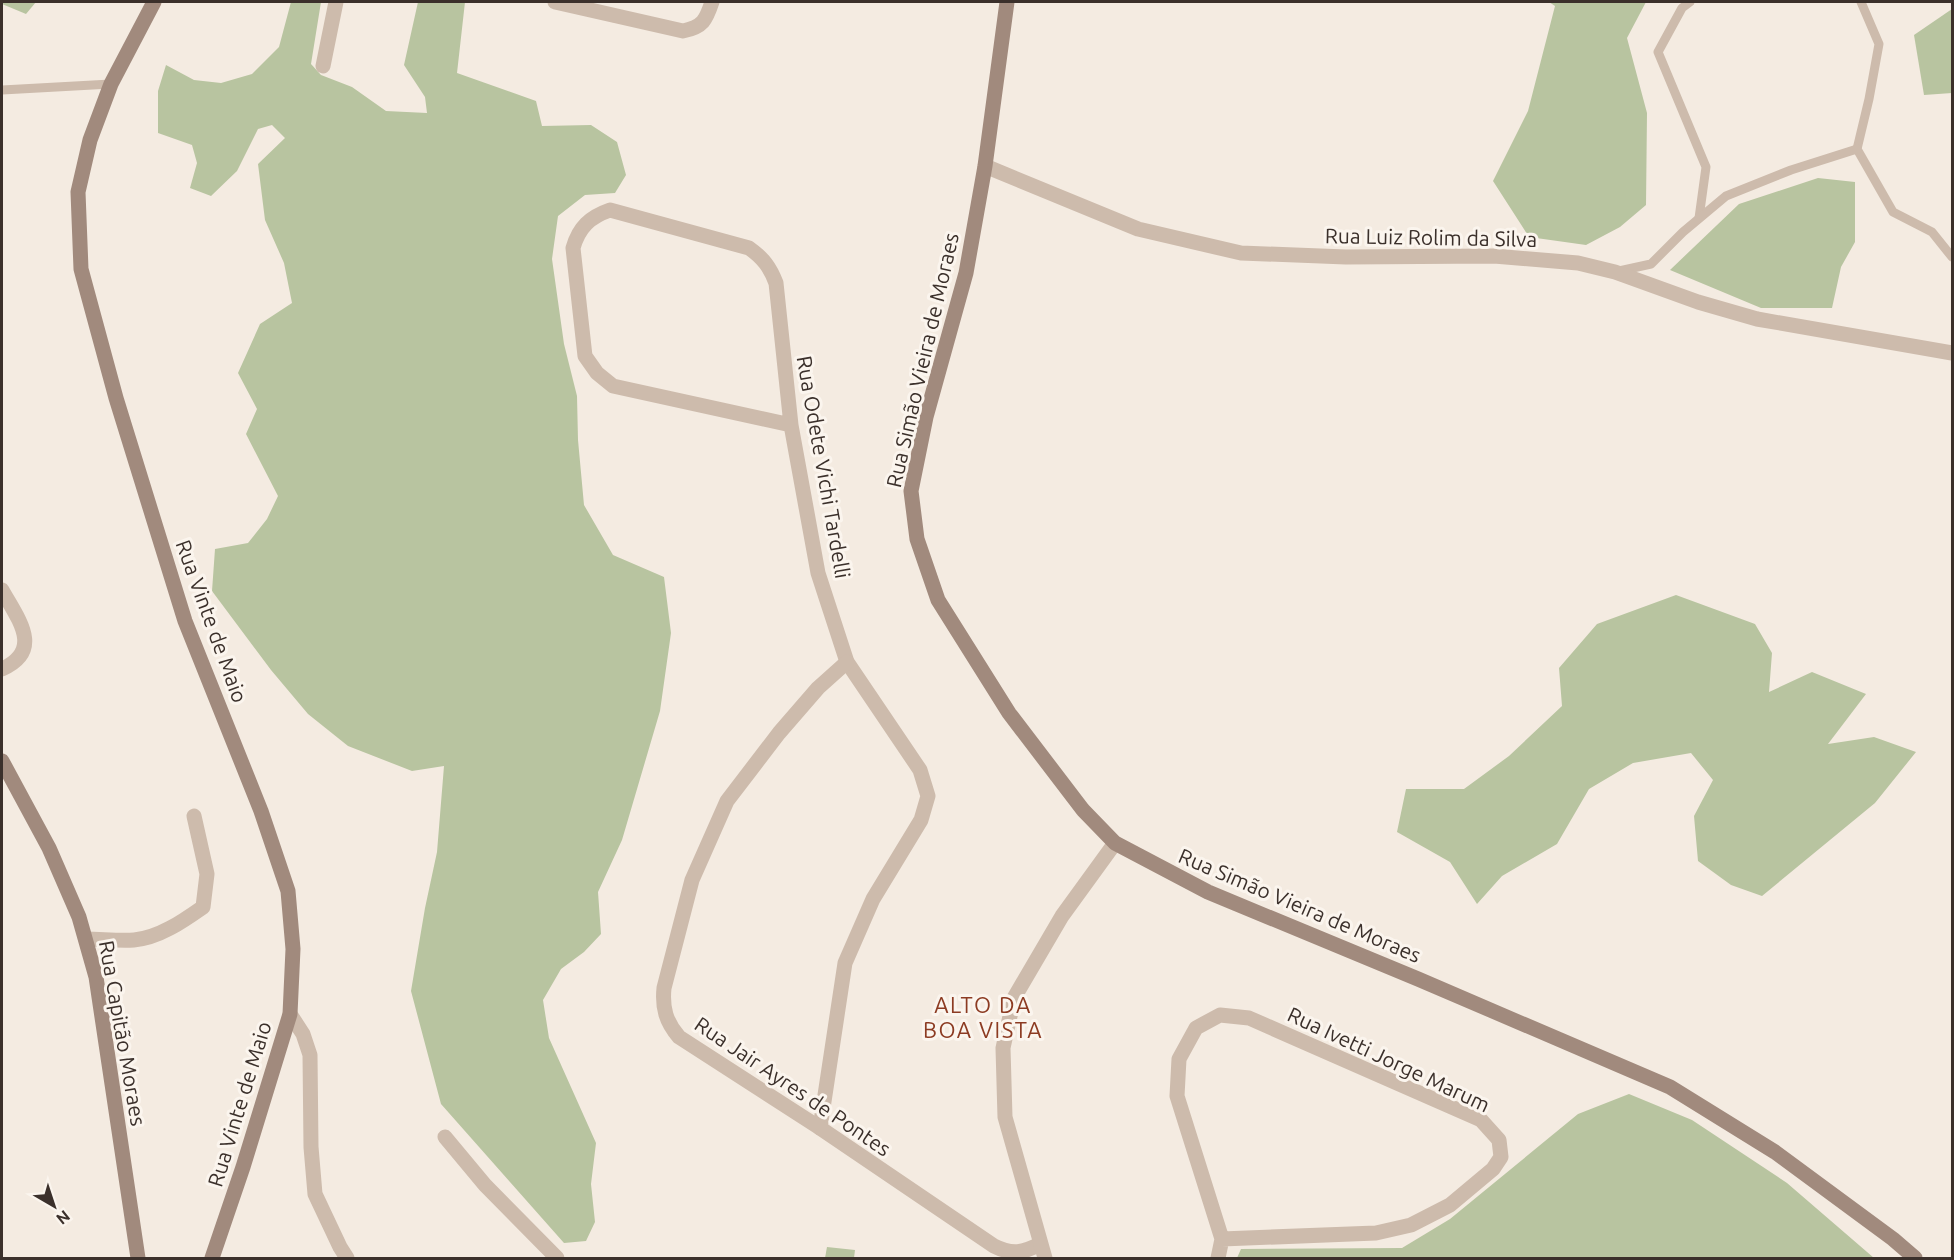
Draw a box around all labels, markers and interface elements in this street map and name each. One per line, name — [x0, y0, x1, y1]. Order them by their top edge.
street label: Rua Luiz Rolim da Silva — [1325, 223, 1537, 251]
street label: Rua Simão Vieira de Moraes — [881, 230, 963, 490]
street label: Rua Odete Vichi Tardelli — [793, 354, 855, 580]
street label: Rua Vinte de Maio — [171, 536, 253, 706]
street label: Rua Simão Vieira de Moraes — [1175, 843, 1425, 967]
street label: Rua Capitão Moraes — [95, 938, 151, 1128]
district label: ALTO DA BOA VISTA — [923, 992, 1043, 1042]
street label: Rua Ivetti Jorge Marum — [1284, 1002, 1494, 1116]
street label: Rua Jair Ayres de Pontes — [691, 1011, 895, 1161]
street label: Rua Vinte de Maio — [202, 1018, 276, 1190]
north arrow — [24, 1176, 84, 1236]
text: N — [53, 1207, 74, 1228]

